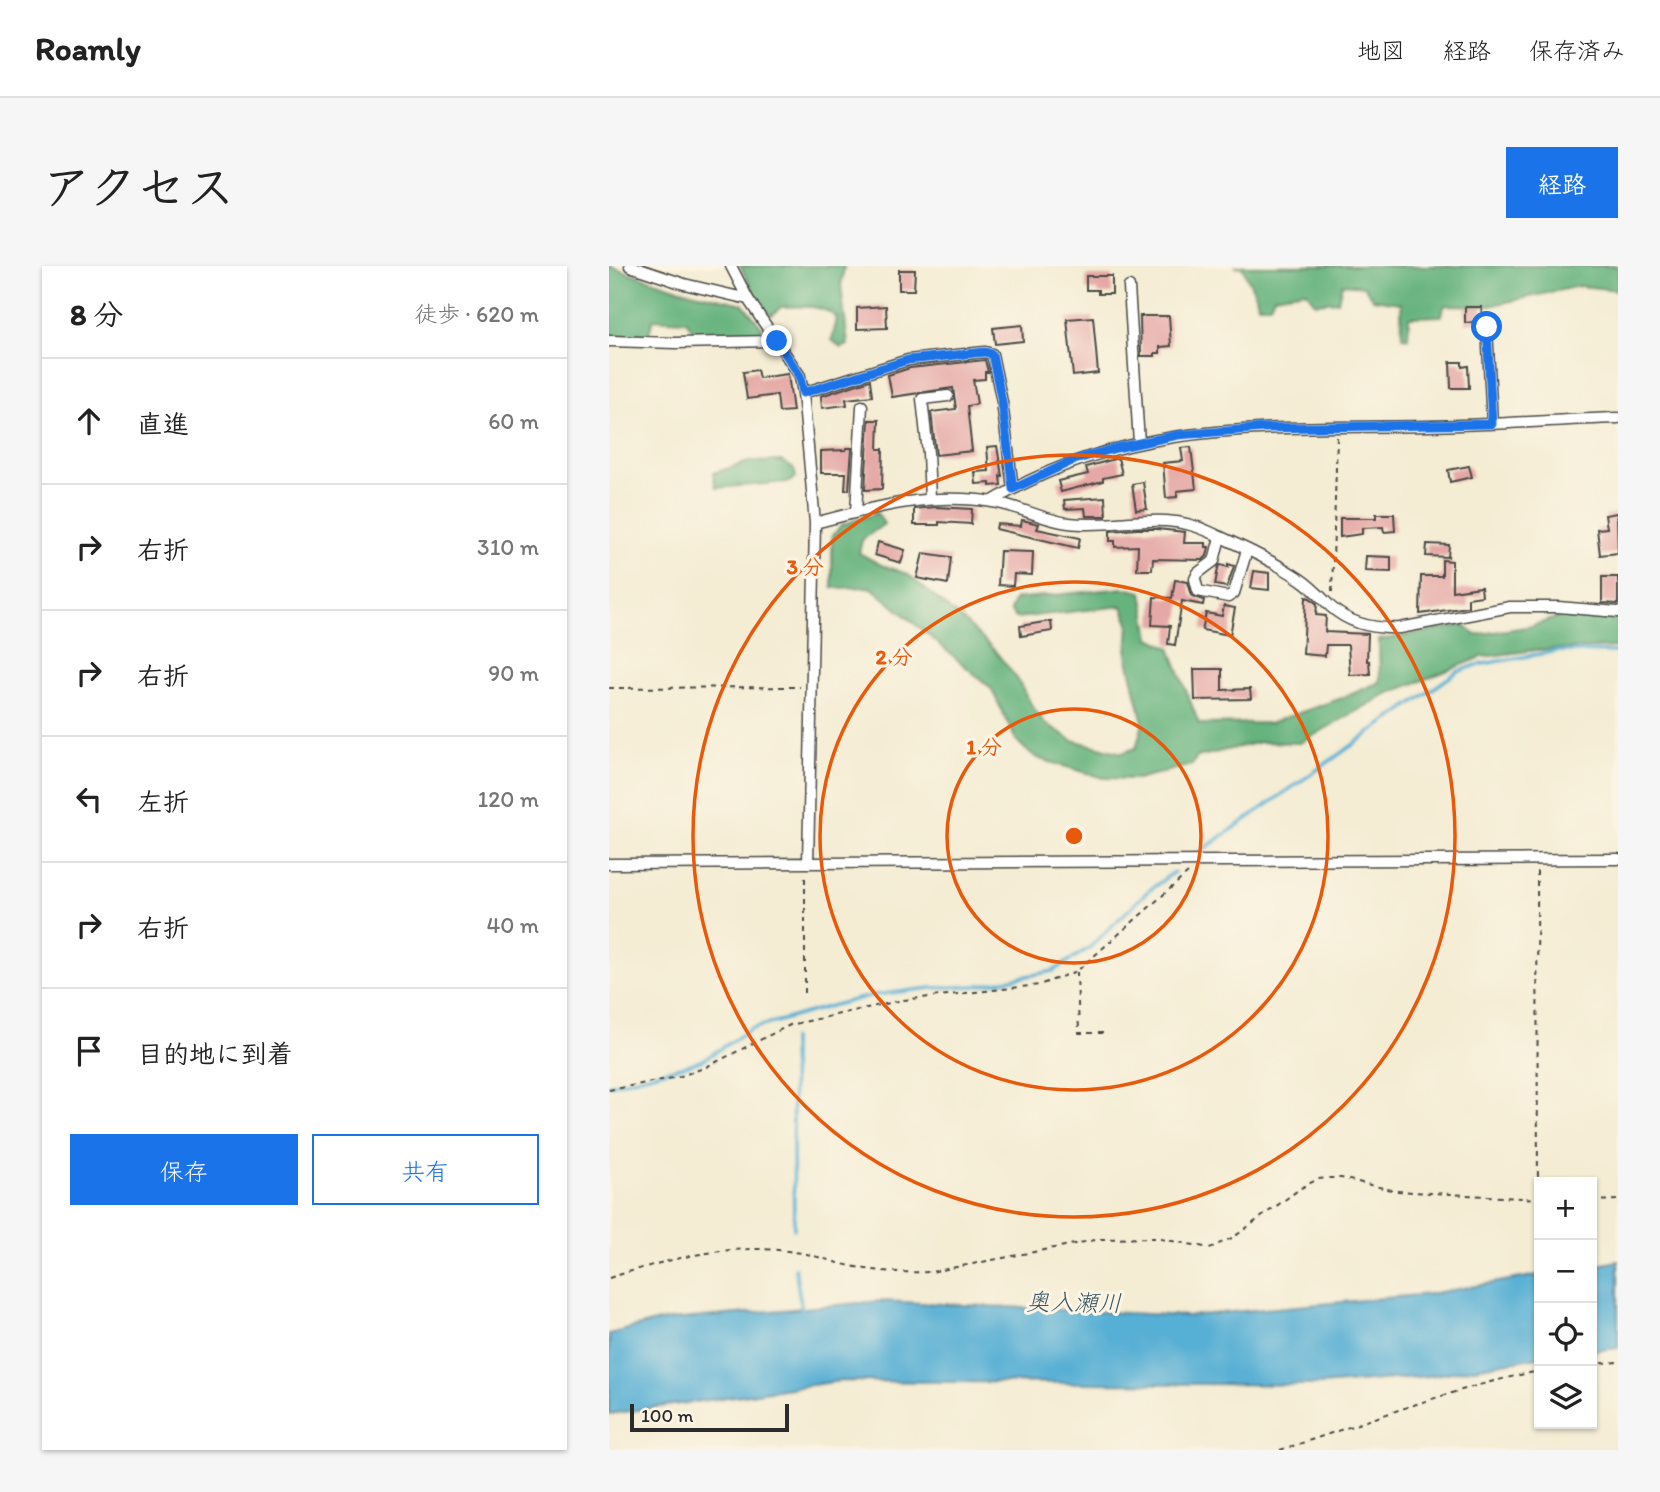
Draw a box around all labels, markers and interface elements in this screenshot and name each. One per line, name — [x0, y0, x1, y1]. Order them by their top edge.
text: Roamly — [35, 29, 141, 68]
text: 地図 — [1357, 36, 1405, 65]
text: 経路 — [1443, 36, 1491, 65]
text: 保存済み — [1529, 36, 1625, 65]
button: 経路 — [1506, 147, 1618, 218]
text: アクセス — [42, 157, 235, 216]
text: 8 分 — [70, 296, 123, 333]
text: 徒歩 · 620 m — [414, 300, 539, 328]
route start — [1471, 311, 1502, 342]
route end — [761, 325, 792, 356]
icon: ahead — [70, 402, 108, 440]
text: 60 m — [488, 407, 539, 435]
text: 直進 — [137, 408, 189, 440]
icon: right — [70, 528, 108, 566]
text: 310 m — [477, 533, 539, 561]
text: 右折 — [137, 534, 189, 566]
text: 3 分 — [786, 554, 824, 579]
text: 2 分 — [876, 644, 912, 669]
icon: right — [70, 654, 108, 692]
text: 90 m — [488, 659, 539, 687]
text: 右折 — [137, 660, 189, 692]
text: 1 分 — [966, 734, 1002, 759]
icon: left — [70, 780, 108, 818]
text: 120 m — [478, 785, 539, 813]
text: 左折 — [137, 786, 189, 818]
centre of rings — [1062, 824, 1086, 848]
icon: right — [70, 906, 108, 944]
text: 40 m — [486, 911, 539, 939]
text: 右折 — [137, 912, 189, 944]
icon: arrive — [70, 1032, 108, 1070]
text: 目的地に到着 — [137, 1038, 293, 1070]
button: 保存 — [70, 1134, 298, 1205]
button: 共有 — [312, 1134, 539, 1205]
map controls — [1534, 1177, 1597, 1429]
button: + — [1534, 1177, 1597, 1240]
button: − — [1534, 1240, 1597, 1303]
water label: 奥入瀬川 — [1026, 1287, 1122, 1317]
button: locate — [1534, 1303, 1597, 1366]
button: layers — [1534, 1366, 1597, 1429]
scale bar — [630, 1401, 789, 1433]
text: 100 m — [641, 1404, 693, 1427]

